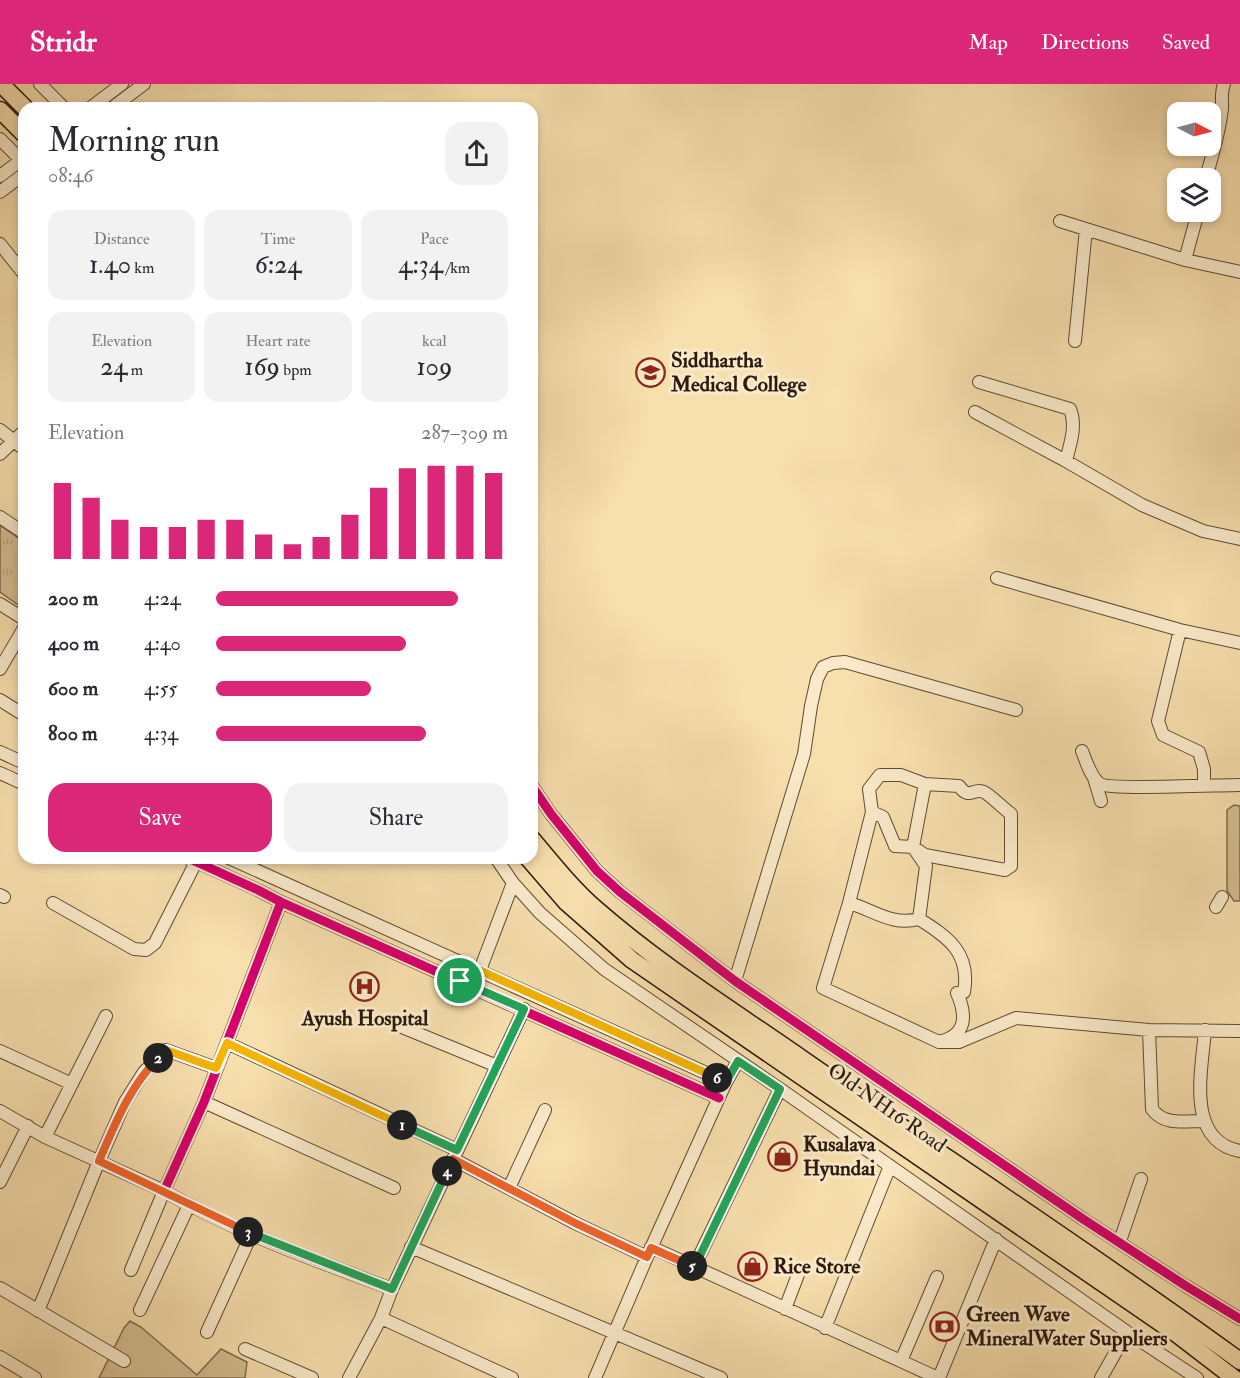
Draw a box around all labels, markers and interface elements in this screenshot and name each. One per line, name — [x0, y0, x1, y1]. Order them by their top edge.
text: Stridr — [30, 25, 97, 60]
text: Map — [968, 29, 1008, 56]
text: Directions — [1041, 29, 1129, 56]
text: Saved — [1162, 29, 1210, 56]
north arrow — [1167, 102, 1221, 156]
map controls — [1167, 102, 1221, 222]
text: Morning run — [48, 120, 220, 161]
button: share — [445, 122, 508, 185]
text: 08:46 — [48, 163, 93, 188]
button: layers — [1167, 168, 1221, 222]
text: Distance — [94, 229, 150, 249]
text: Time — [261, 229, 295, 249]
text: Pace — [420, 229, 449, 249]
text: 1.40 — [89, 249, 131, 281]
text: 6:24 — [255, 249, 301, 281]
text: 4:34 — [398, 249, 443, 281]
text: km — [131, 258, 154, 278]
text: /km — [443, 258, 470, 278]
text: Elevation — [91, 331, 152, 351]
text: Heart rate — [245, 331, 311, 351]
text: kcal — [422, 331, 447, 351]
place label: Siddhartha Medical College — [670, 347, 807, 398]
text: 24 — [100, 351, 127, 383]
text: 169 — [244, 351, 280, 383]
text: 109 — [416, 351, 452, 383]
school or university icon: Siddhartha Medical College — [634, 356, 666, 388]
text: m — [127, 360, 143, 380]
text: bpm — [280, 360, 312, 380]
text: Elevation — [48, 420, 124, 445]
text: 287–309 m — [421, 420, 508, 445]
text: 200 m — [48, 586, 98, 611]
text: 4:24 — [144, 586, 181, 611]
text: 400 m — [48, 631, 99, 656]
text: 4:40 — [144, 631, 181, 656]
text: 600 m — [48, 676, 98, 701]
text: 4:55 — [144, 676, 177, 701]
text: 800 m — [48, 721, 98, 746]
text: 4:34 — [144, 721, 178, 746]
button: Save — [48, 783, 272, 852]
button: Share — [284, 783, 508, 852]
pin — [434, 955, 485, 1006]
icon: arrive — [443, 964, 476, 997]
hospital icon: Ayush Hospital — [349, 971, 381, 1003]
place label: Ayush Hospital — [301, 1005, 429, 1032]
pin: 2 — [143, 1043, 173, 1073]
text: 2 — [154, 1048, 162, 1068]
street label: Old NH16 Road — [822, 1057, 952, 1159]
pin: 6 — [702, 1063, 732, 1093]
text: 6 — [713, 1068, 721, 1088]
pin: 1 — [387, 1110, 417, 1140]
text: 1 — [399, 1115, 405, 1135]
place label: Kusalava Hyundai — [803, 1131, 877, 1182]
shop icon: Kusalava Hyundai — [766, 1140, 798, 1172]
pin: 4 — [432, 1156, 462, 1186]
text: 4 — [443, 1161, 451, 1181]
pin: 3 — [233, 1217, 263, 1247]
text: 3 — [245, 1222, 251, 1242]
shop icon: Rice Store — [736, 1250, 768, 1282]
pin: 5 — [677, 1251, 707, 1281]
place label: Rice Store — [773, 1253, 860, 1280]
text: 5 — [688, 1256, 696, 1276]
place label: Green Wave MineralWater Suppliers — [965, 1301, 1167, 1352]
bank icon: Green Wave MineralWater Suppliers — [929, 1310, 961, 1342]

